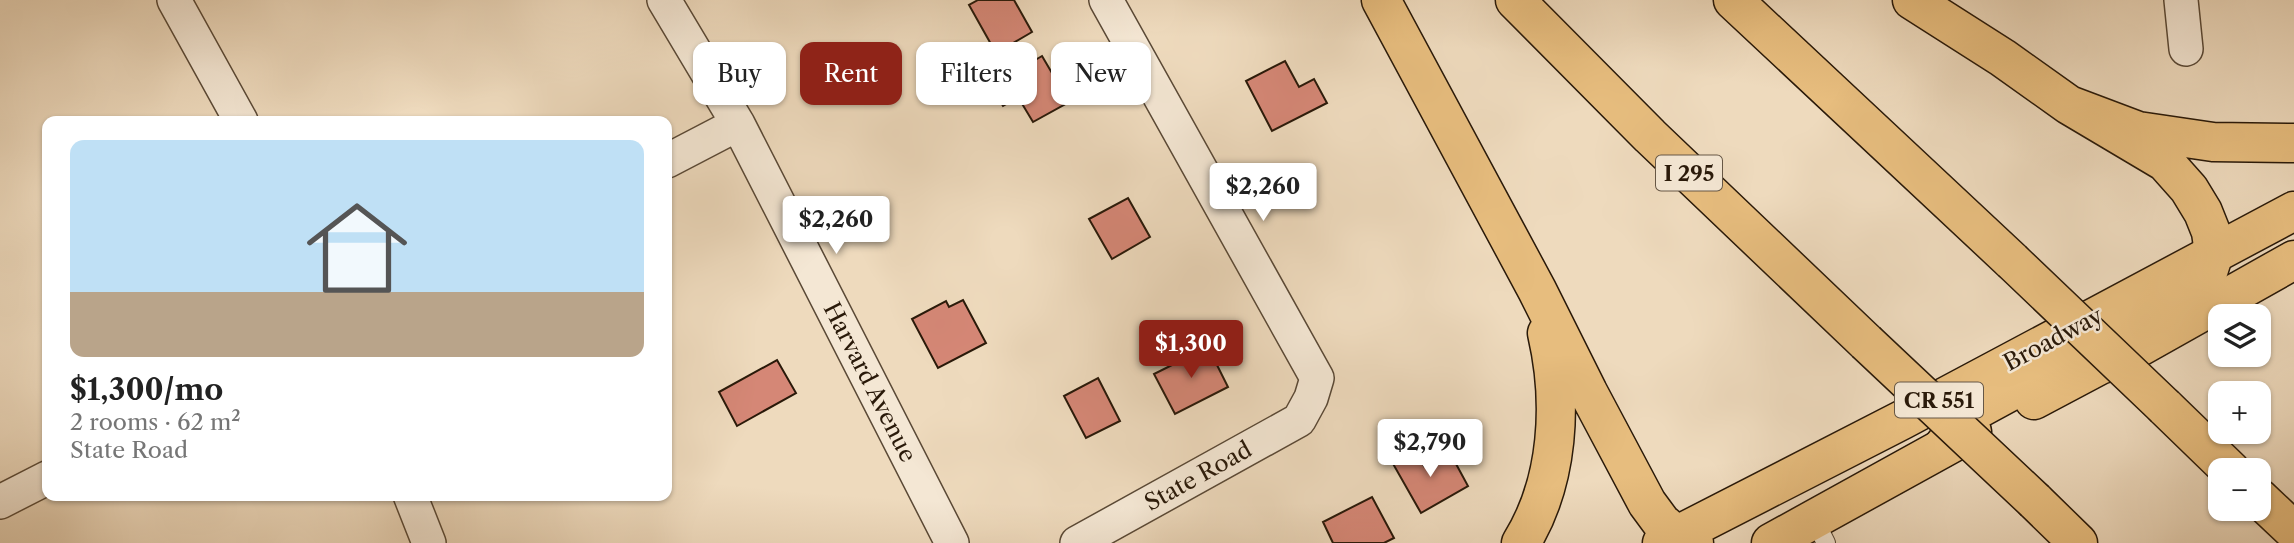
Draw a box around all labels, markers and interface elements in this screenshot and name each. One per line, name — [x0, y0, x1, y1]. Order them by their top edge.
chip: Buy — [693, 42, 786, 105]
chip: Rent — [800, 42, 902, 105]
chip: Filters — [916, 42, 1037, 105]
chip: New — [1051, 42, 1151, 105]
road number: I 295 — [1656, 156, 1722, 190]
pin: $2,260 — [1206, 164, 1320, 223]
text: $2,260 — [1226, 172, 1300, 200]
icon: home — [294, 185, 420, 311]
pin: $2,260 — [779, 196, 893, 256]
text: $2,260 — [799, 205, 873, 233]
street label: Harvard Avenue — [818, 297, 922, 467]
street label: Broadway — [1999, 301, 2107, 377]
map controls — [2208, 304, 2271, 521]
button: layers — [2208, 304, 2271, 367]
pin: $1,300 — [1134, 320, 1248, 380]
text: $1,300 — [1155, 329, 1227, 357]
text: $1,300/mo — [70, 371, 223, 408]
button: + — [2208, 381, 2271, 444]
road number: CR 551 — [1895, 382, 1983, 418]
text: 2 rooms · 62 m² — [70, 408, 241, 436]
pin: $2,790 — [1373, 420, 1487, 479]
text: $2,790 — [1394, 428, 1466, 456]
street label: State Road — [1140, 435, 1256, 517]
text: State Road — [70, 436, 188, 464]
button: − — [2208, 458, 2271, 521]

